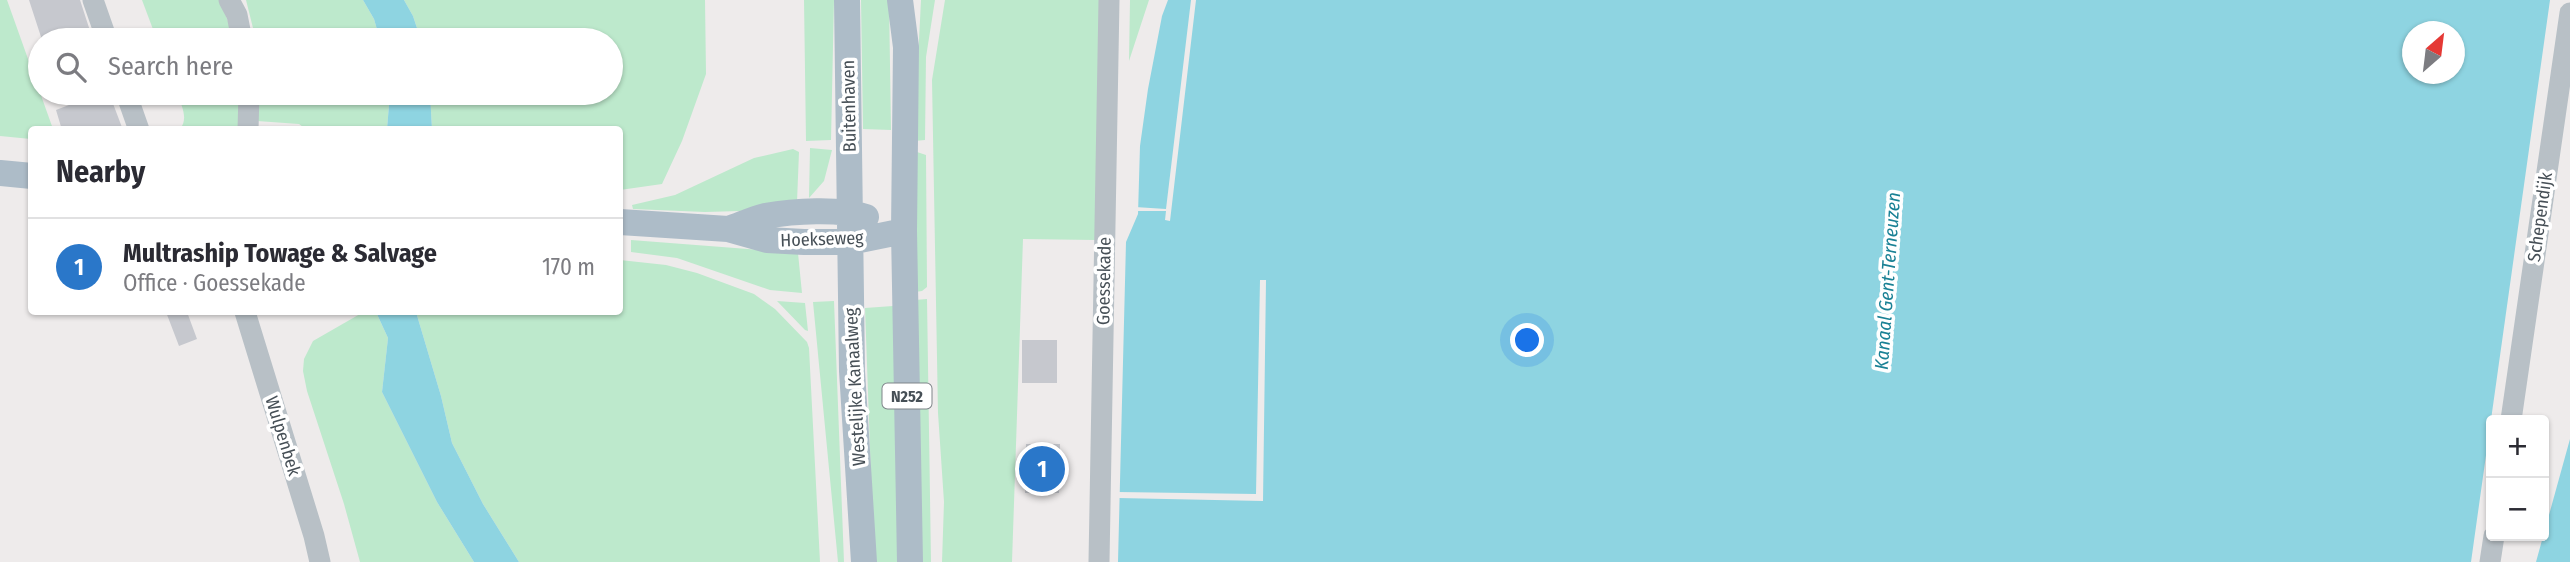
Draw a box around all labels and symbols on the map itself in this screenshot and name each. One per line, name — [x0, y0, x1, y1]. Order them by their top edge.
north arrow — [2402, 21, 2465, 84]
street label: Buitenhaven — [837, 60, 861, 152]
street label: Schependijk — [2523, 170, 2557, 263]
water label: Kanaal Gent-Terneuzen — [1870, 191, 1905, 371]
street label: Hoekseweg — [780, 227, 865, 251]
street label: Goessekade — [1092, 237, 1116, 325]
street label: Westelijke Kanaalweg — [840, 307, 870, 467]
your location — [1510, 323, 1544, 357]
road number: N252 — [883, 384, 932, 408]
street label: Wulpenbek — [260, 393, 306, 479]
pin: 1 — [1019, 443, 1065, 495]

